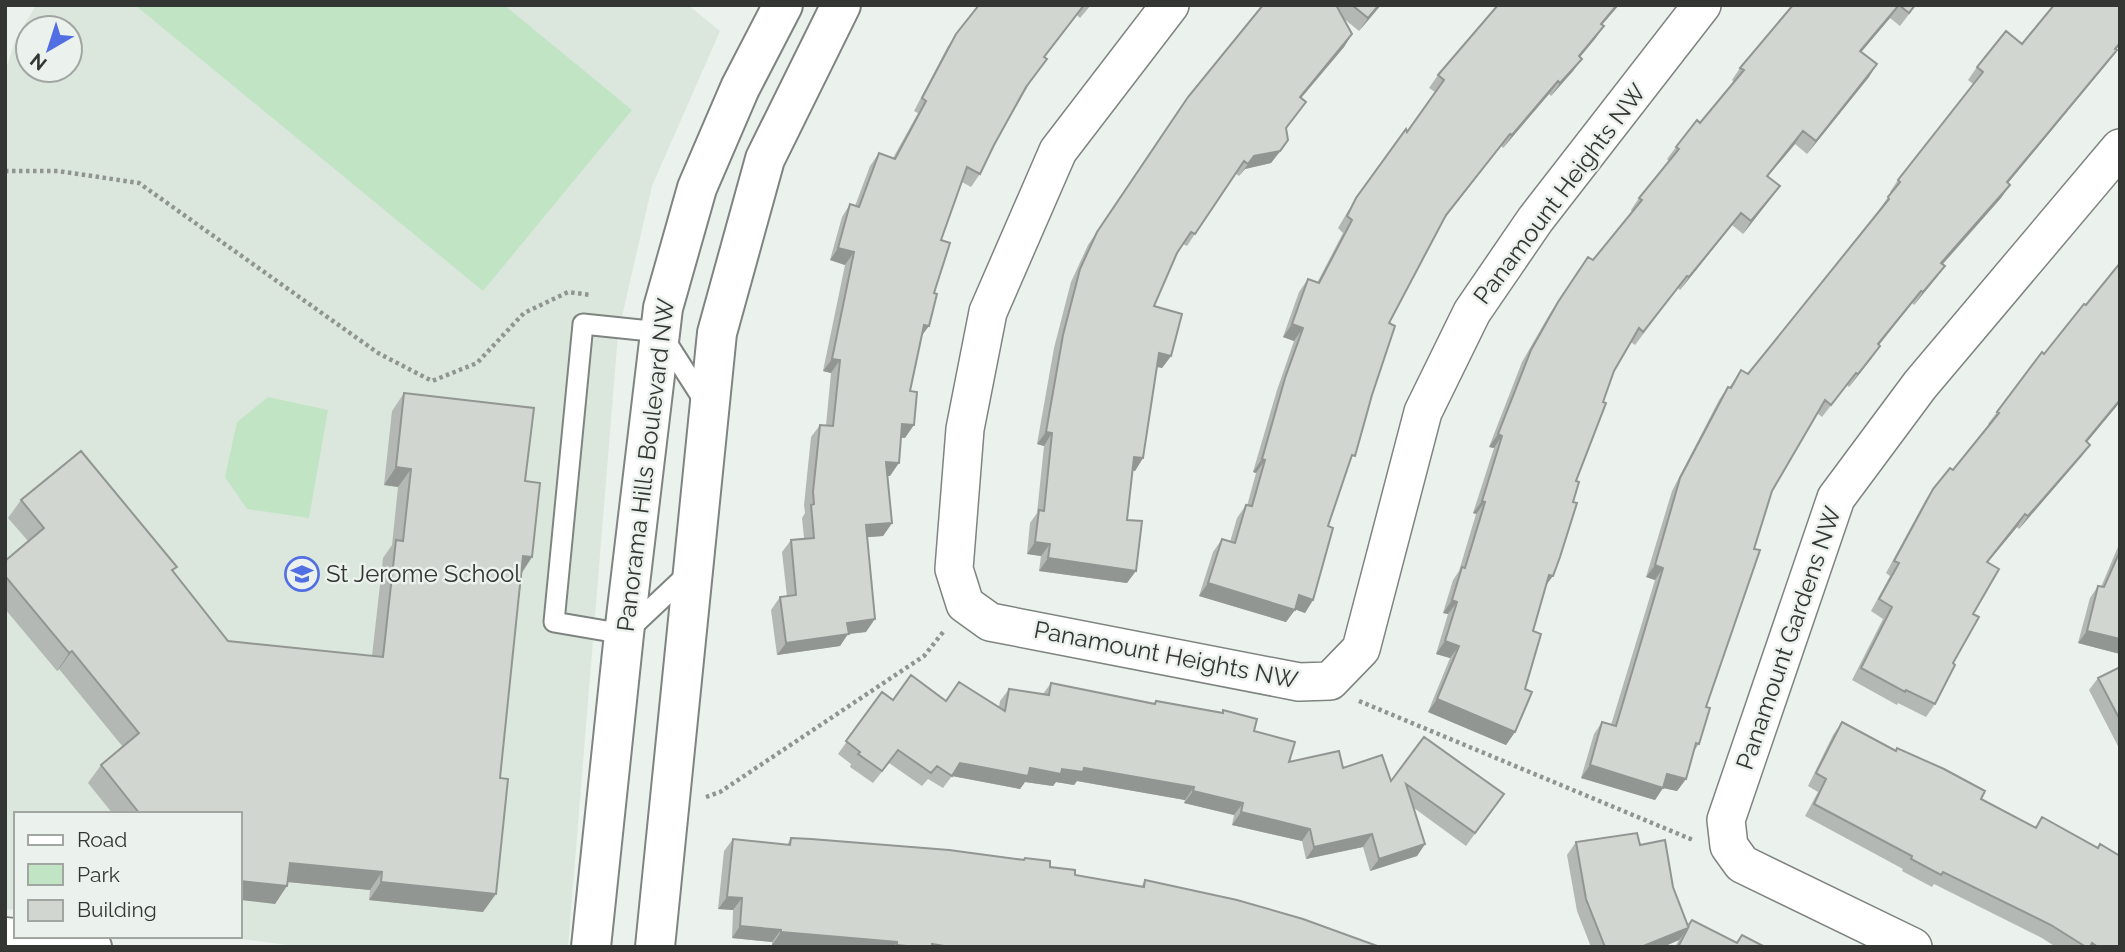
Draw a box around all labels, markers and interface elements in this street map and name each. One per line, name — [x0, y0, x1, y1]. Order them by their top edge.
north arrow — [14, 14, 84, 84]
text: N — [26, 49, 51, 75]
street label: Panamount Heights NW — [1467, 78, 1652, 310]
street label: Panorama Hills Boulevard NW — [611, 297, 680, 633]
street label: Panamount Gardens NW — [1730, 503, 1847, 773]
school or university icon: St Jerome School — [283, 555, 321, 593]
place label: St Jerome School — [326, 559, 521, 588]
street label: Panamount Heights NW — [1032, 615, 1301, 694]
legend — [14, 812, 242, 938]
text: Road — [77, 827, 127, 852]
text: Park — [77, 862, 120, 887]
text: Building — [77, 897, 157, 922]

